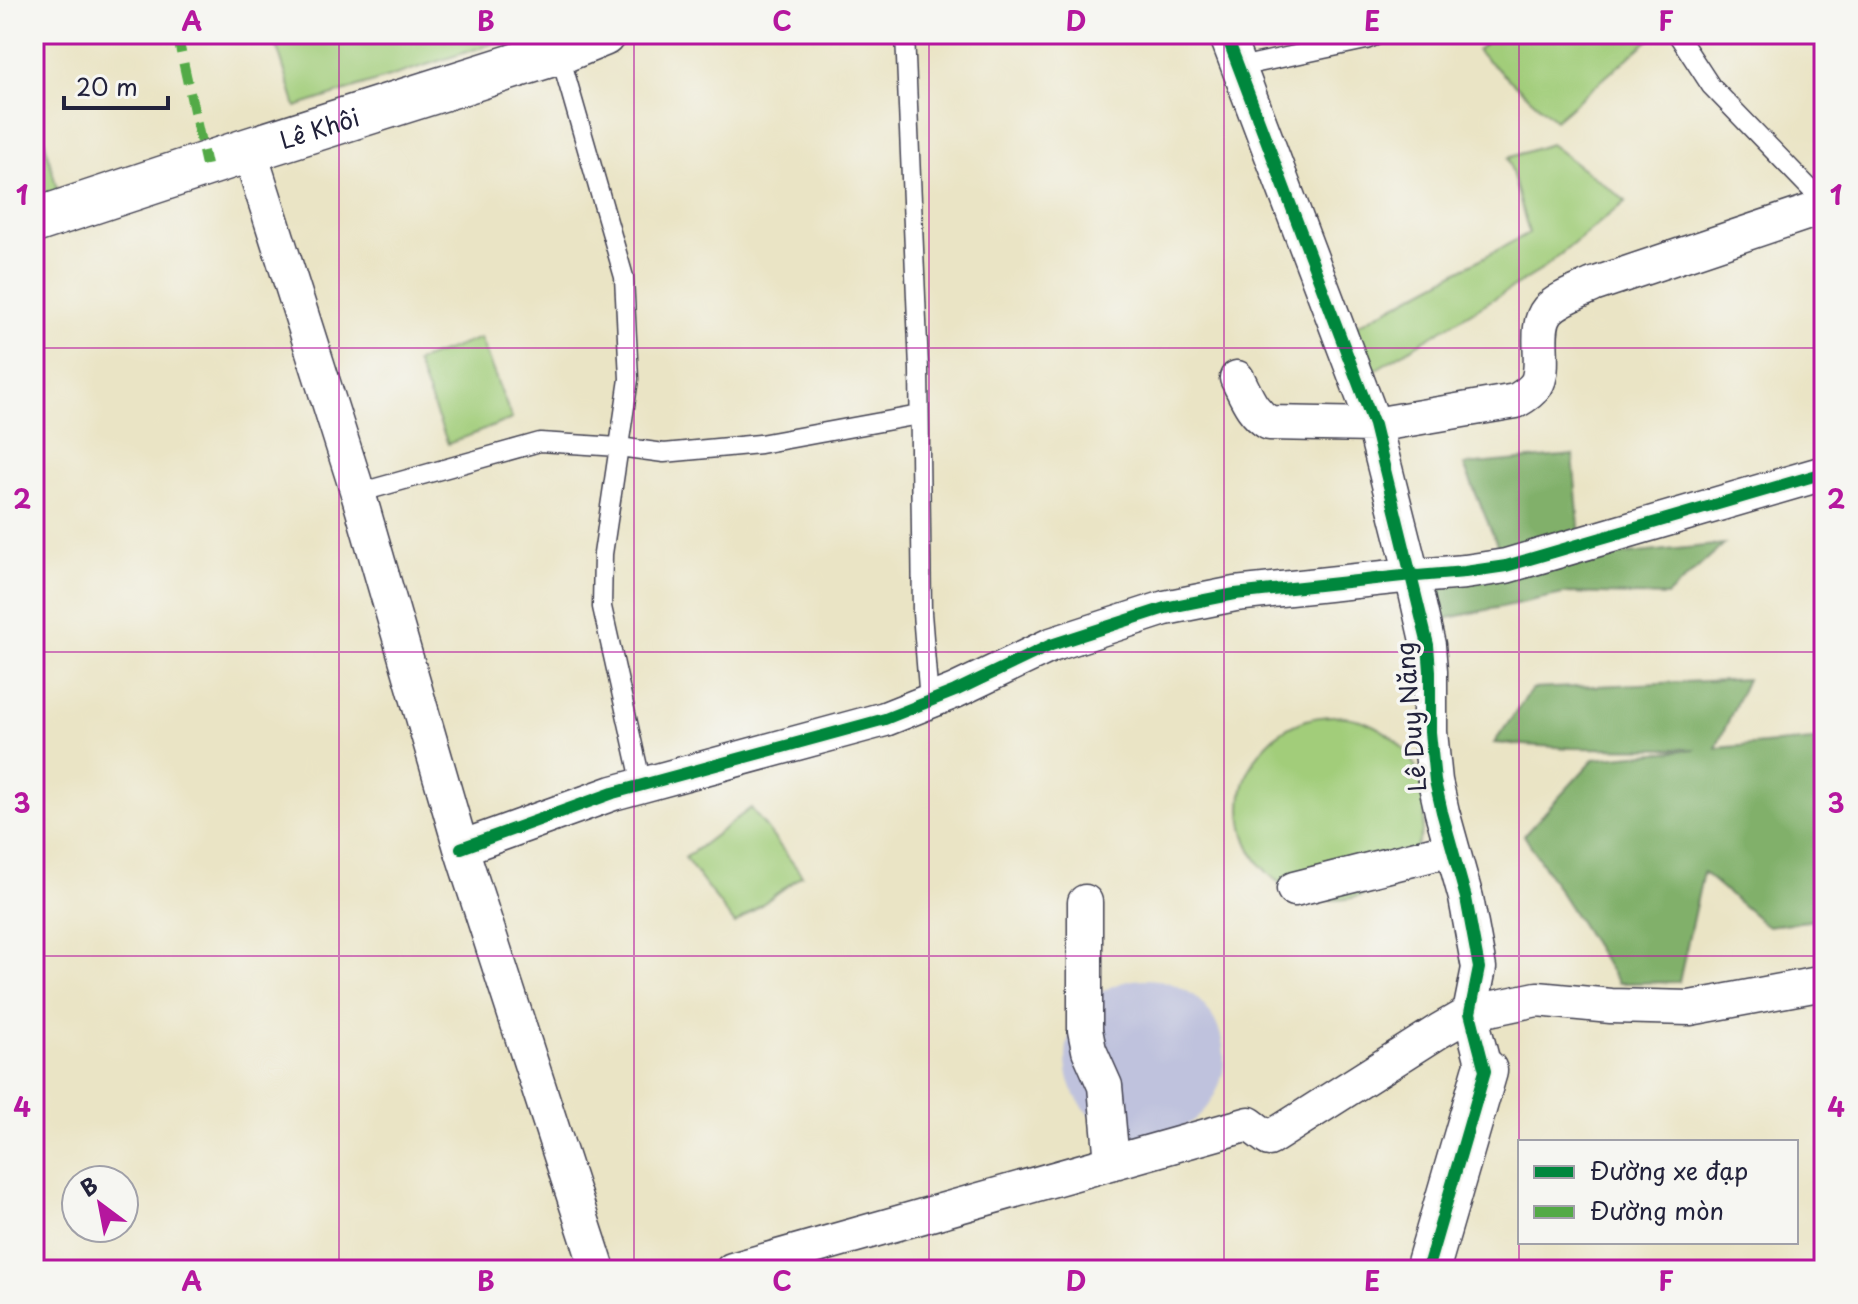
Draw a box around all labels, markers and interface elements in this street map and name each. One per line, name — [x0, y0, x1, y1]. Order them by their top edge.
text: A — [182, 1, 202, 40]
text: B — [477, 1, 495, 40]
text: C — [772, 1, 792, 40]
text: D — [1066, 1, 1086, 40]
text: E — [1364, 1, 1380, 40]
text: F — [1658, 1, 1674, 40]
scale bar — [64, 60, 168, 110]
text: 20 m — [76, 68, 138, 104]
street label: Lê Khôi — [275, 98, 364, 157]
text: 1 — [16, 175, 28, 214]
text: 1 — [1830, 175, 1842, 214]
text: 2 — [13, 479, 31, 518]
text: 2 — [1827, 479, 1845, 518]
street label: Lê Duy Năng — [1386, 640, 1434, 794]
text: 3 — [13, 783, 31, 822]
text: 3 — [1827, 783, 1845, 822]
text: 4 — [13, 1087, 31, 1126]
text: 4 — [1827, 1087, 1845, 1126]
legend — [1518, 1140, 1798, 1244]
text: Đường xe đạp — [1590, 1152, 1748, 1188]
north arrow — [60, 1164, 140, 1244]
text: B — [73, 1168, 104, 1204]
text: Đường mòn — [1590, 1192, 1724, 1228]
text: A — [182, 1261, 202, 1300]
text: B — [477, 1261, 495, 1300]
text: C — [772, 1261, 792, 1300]
text: D — [1066, 1261, 1086, 1300]
text: E — [1364, 1261, 1380, 1300]
text: F — [1658, 1261, 1674, 1300]

